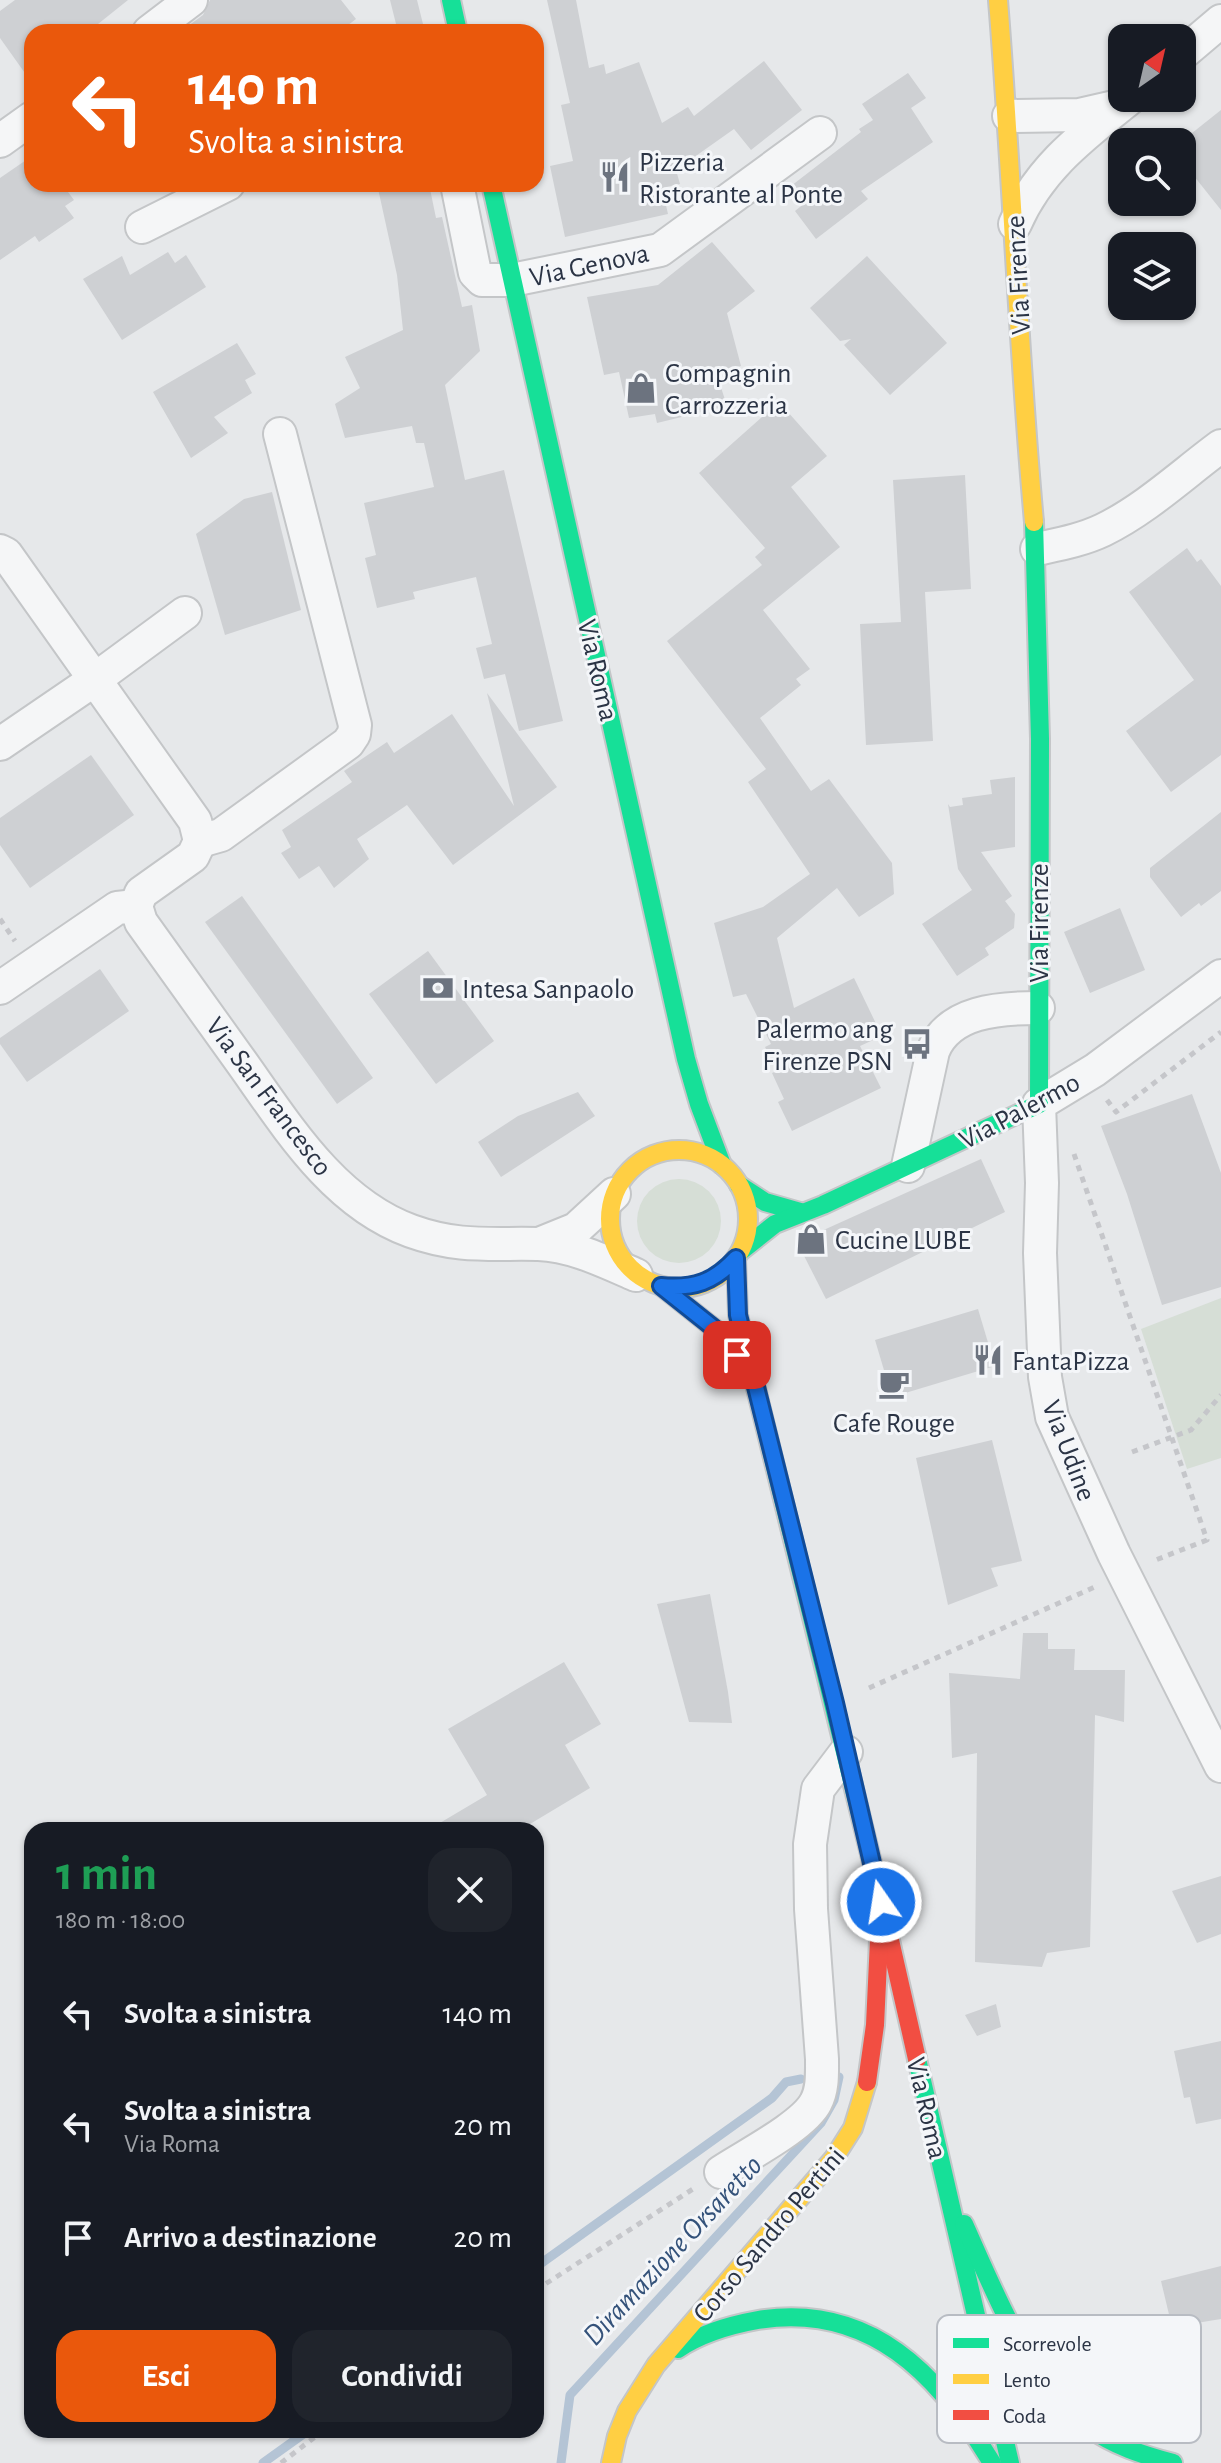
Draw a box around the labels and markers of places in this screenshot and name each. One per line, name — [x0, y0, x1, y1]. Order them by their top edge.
place label: Pizzeria Ristorante al Ponte — [639, 149, 843, 209]
restaurant icon: Pizzeria Ristorante al Ponte — [598, 160, 632, 194]
place label: Compagnin Carrozzeria — [665, 360, 791, 420]
shop icon: Compagnin Carrozzeria — [624, 371, 658, 405]
bank icon: Intesa Sanpaolo — [421, 971, 455, 1005]
place label: Intesa Sanpaolo — [462, 976, 634, 1004]
place label: Palermo ang Firenze PSN — [756, 1016, 893, 1076]
bus stop icon: Palermo ang Firenze PSN — [900, 1027, 934, 1061]
shop icon: Cucine LUBE — [794, 1222, 828, 1256]
place label: Cucine LUBE — [835, 1227, 971, 1255]
pin — [703, 1321, 771, 1389]
restaurant icon: FantaPizza — [971, 1343, 1005, 1377]
place label: FantaPizza — [1012, 1348, 1130, 1376]
cafe icon: Cafe Rouge — [877, 1367, 911, 1401]
place label: Cafe Rouge — [833, 1410, 955, 1438]

